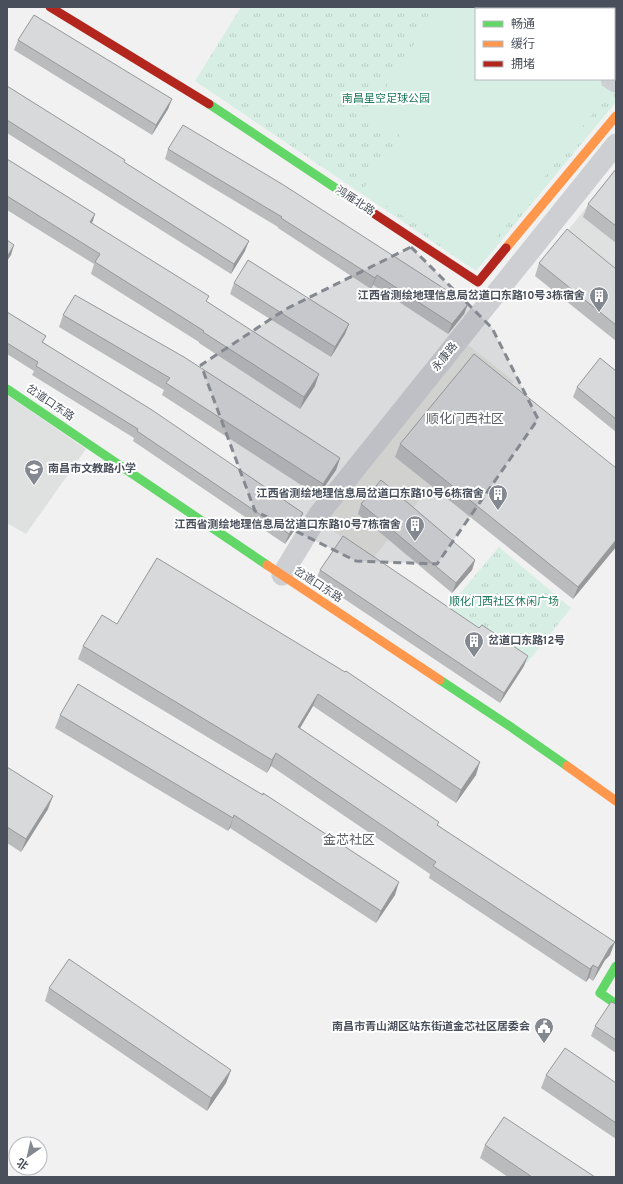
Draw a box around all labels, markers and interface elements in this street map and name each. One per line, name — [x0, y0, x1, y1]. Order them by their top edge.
legend — [475, 8, 615, 80]
text: 畅通 — [511, 17, 535, 33]
text: 缓行 — [511, 37, 535, 53]
text: 拥堵 — [511, 57, 535, 73]
park label: 南昌星空足球公园 — [342, 92, 430, 106]
street label: 鸿雁北路 — [333, 183, 377, 219]
building icon: 江西省测绘地理信息局岔道口东路10号3栋宿舍 — [588, 285, 610, 313]
place label: 江西省测绘地理信息局岔道口东路10号3栋宿舍 — [358, 289, 585, 303]
street label: 永康路 — [429, 340, 461, 374]
street label: 岔道口东路 — [23, 382, 77, 424]
district label: 顺化门西社区 — [426, 411, 504, 428]
school or university icon: 南昌市文教路小学 — [23, 458, 45, 486]
place label: 南昌市文教路小学 — [48, 462, 136, 476]
building icon: 江西省测绘地理信息局岔道口东路10号6栋宿舍 — [487, 483, 509, 511]
place label: 江西省测绘地理信息局岔道口东路10号6栋宿舍 — [257, 487, 484, 501]
building icon: 江西省测绘地理信息局岔道口东路10号7栋宿舍 — [404, 514, 426, 542]
place label: 江西省测绘地理信息局岔道口东路10号7栋宿舍 — [174, 518, 401, 532]
street label: 岔道口东路 — [291, 564, 345, 606]
park label: 顺化门西社区休闲广场 — [449, 595, 559, 609]
building icon: 岔道口东路12号 — [463, 630, 485, 658]
place label: 岔道口东路12号 — [488, 634, 565, 648]
district label: 金芯社区 — [323, 832, 375, 849]
public building icon: 南昌市青山湖区站东街道金芯社区居委会 — [533, 1016, 555, 1044]
place label: 南昌市青山湖区站东街道金芯社区居委会 — [332, 1020, 530, 1034]
north arrow — [8, 1136, 48, 1176]
text: 北 — [14, 1155, 31, 1172]

